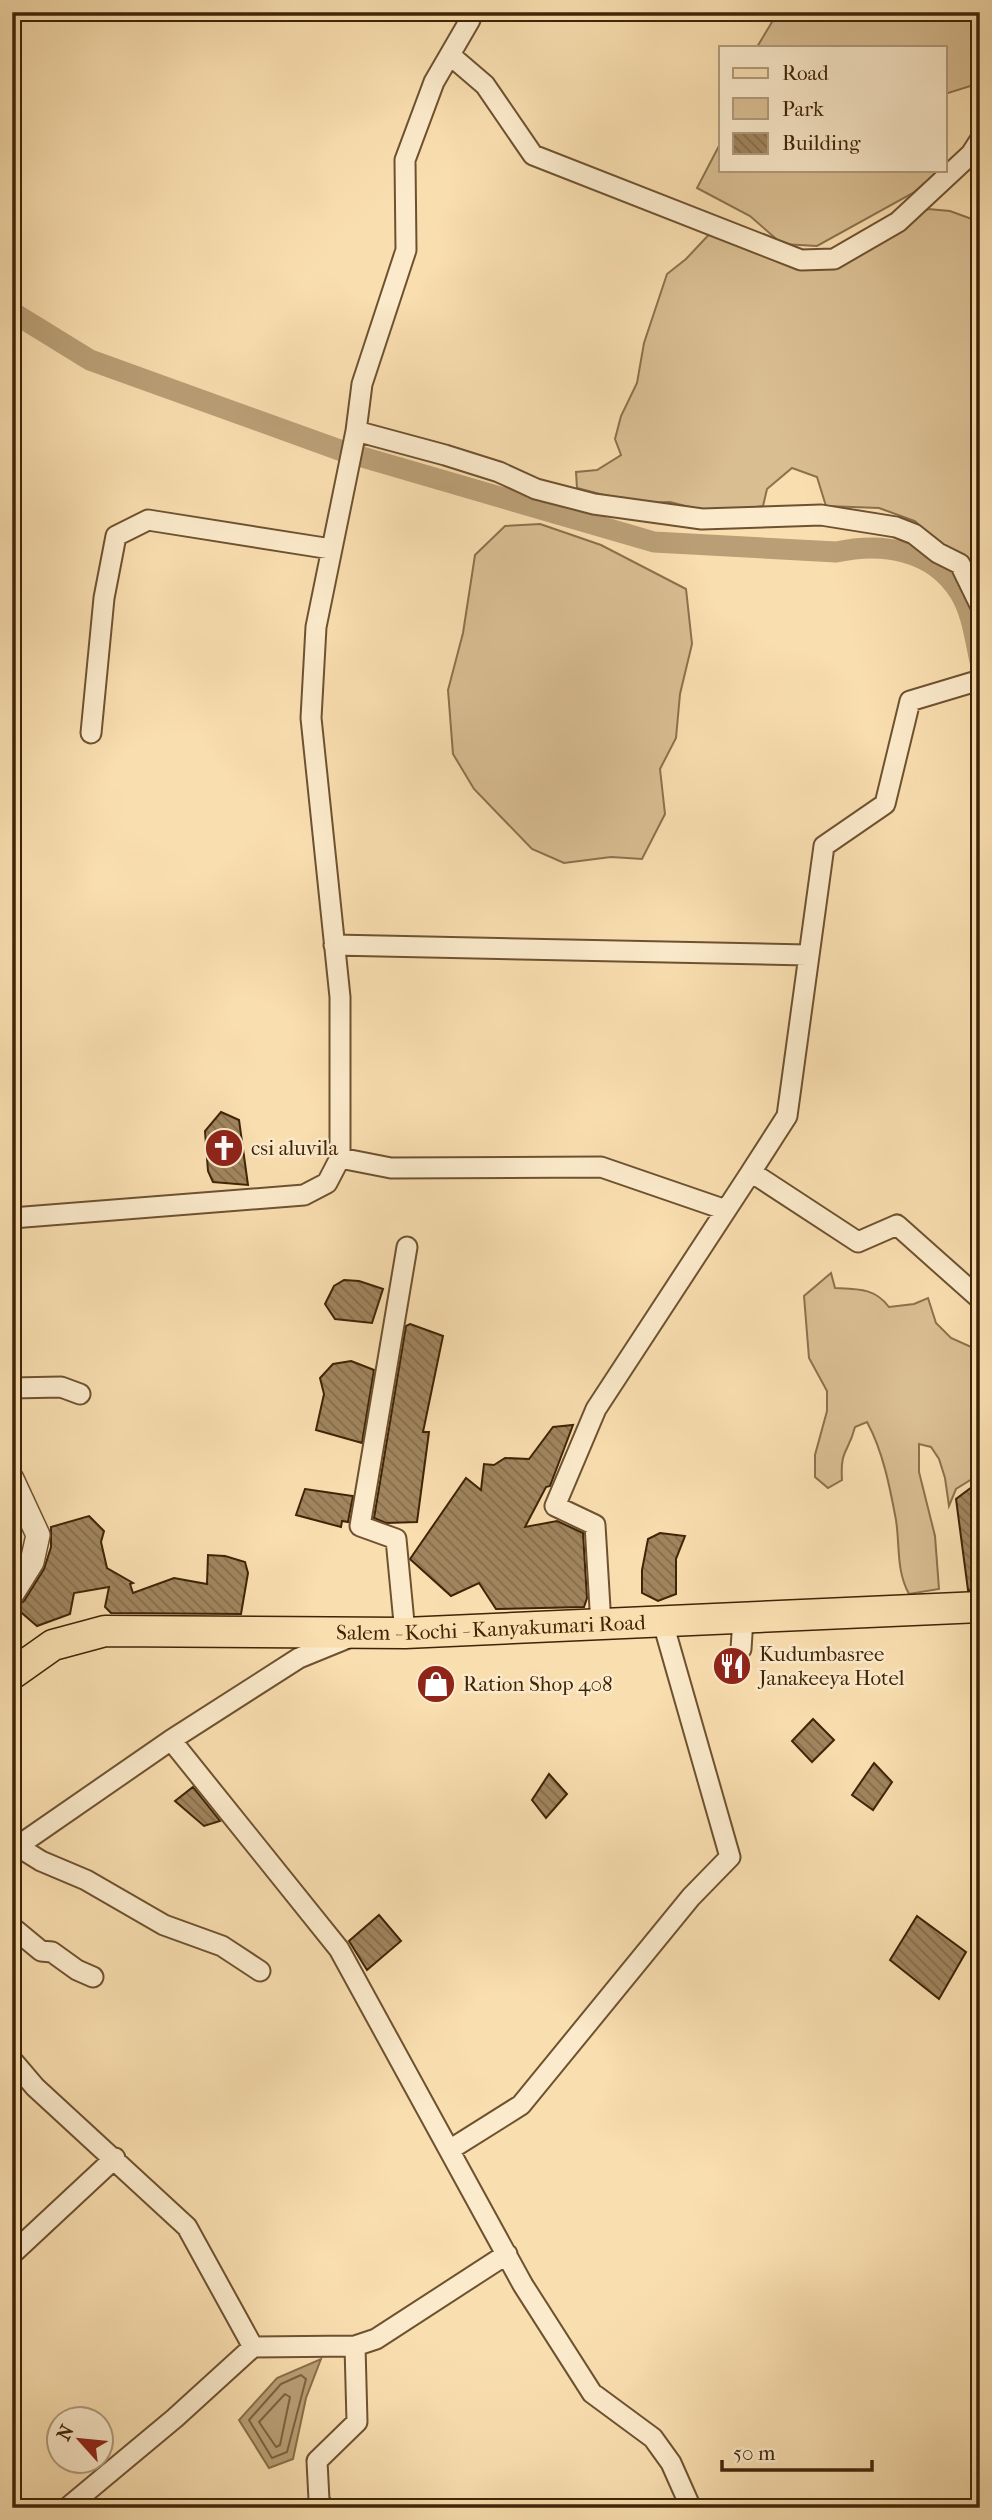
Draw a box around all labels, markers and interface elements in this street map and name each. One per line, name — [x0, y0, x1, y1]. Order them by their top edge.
legend — [719, 46, 946, 172]
text: Road — [782, 61, 829, 85]
text: Park — [782, 97, 824, 121]
text: Building — [782, 131, 861, 155]
church icon: csi aluvila — [203, 1127, 245, 1169]
place label: csi aluvila — [251, 1136, 338, 1160]
street label: Salem - Kochi - Kanyakumari Road — [336, 1610, 647, 1645]
place label: Kudumbasree Janakeeya Hotel — [757, 1642, 905, 1690]
restaurant icon: Kudumbasree Janakeeya Hotel — [711, 1645, 753, 1687]
shop icon: Ration Shop 408 — [415, 1663, 457, 1705]
place label: Ration Shop 408 — [463, 1672, 613, 1696]
north arrow — [46, 2404, 116, 2474]
text: N — [53, 2421, 79, 2444]
scale bar — [722, 2429, 873, 2473]
text: 50 m — [733, 2441, 776, 2465]

